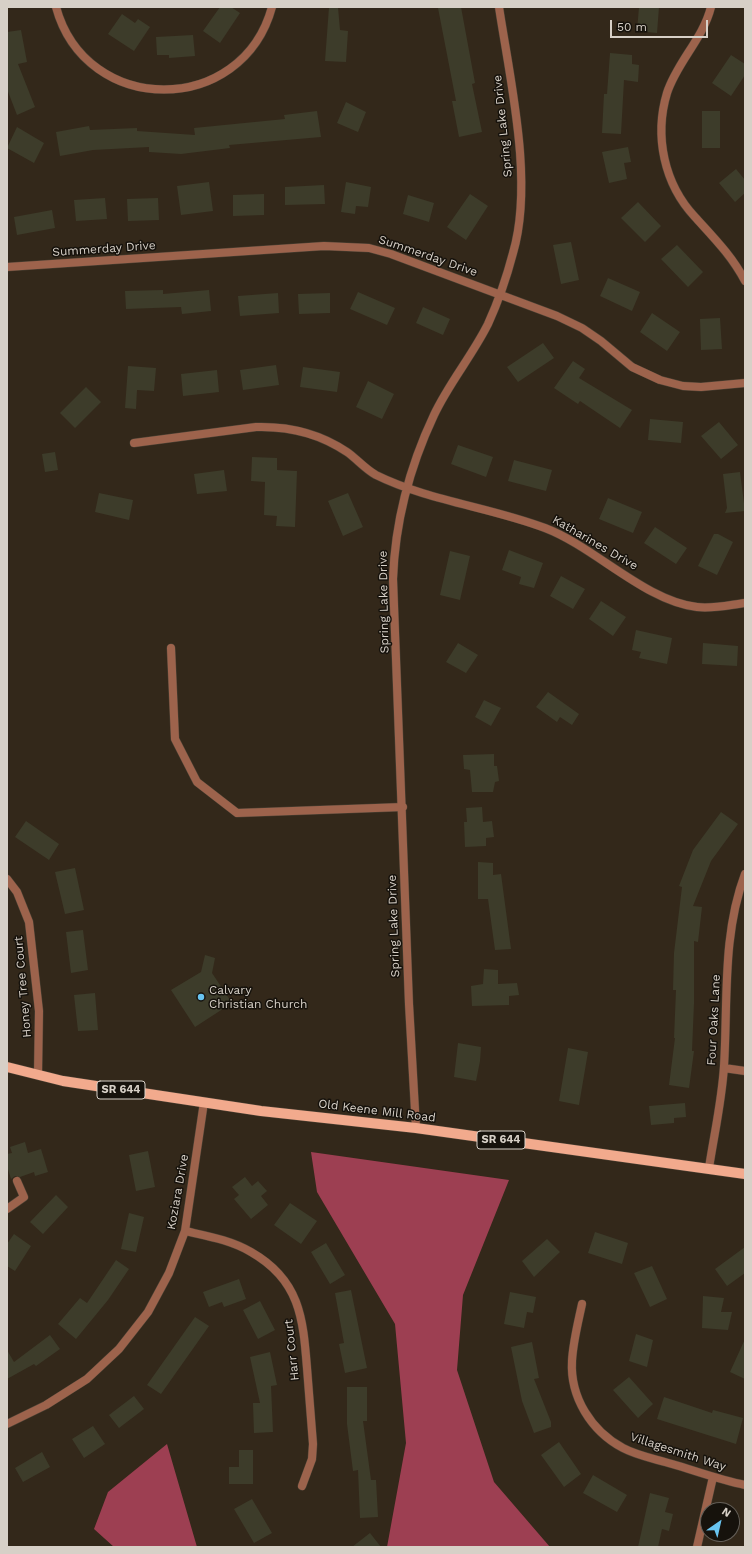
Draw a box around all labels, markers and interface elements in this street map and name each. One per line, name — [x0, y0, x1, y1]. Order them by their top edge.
scale bar — [612, 12, 710, 38]
text: 50 m — [617, 20, 647, 34]
street label: Spring Lake Drive — [490, 74, 516, 178]
street label: Summerday Drive — [377, 232, 479, 280]
street label: Summerday Drive — [52, 238, 156, 260]
street label: Katharines Drive — [550, 513, 640, 573]
street label: Spring Lake Drive — [376, 551, 392, 653]
street label: Spring Lake Drive — [385, 874, 403, 978]
street label: Honey Tree Court — [11, 936, 35, 1038]
street label: Four Oaks Lane — [704, 974, 724, 1066]
place label: Calvary Christian Church — [209, 983, 308, 1011]
marker: Calvary Christian Church — [196, 992, 206, 1002]
road number: SR 644 — [97, 1081, 145, 1099]
street label: Old Keene Mill Road — [318, 1097, 436, 1125]
road number: SR 644 — [477, 1131, 525, 1149]
street label: Koziara Drive — [164, 1153, 192, 1231]
street label: Harr Court — [282, 1319, 302, 1381]
street label: Villagesmith Way — [628, 1430, 728, 1474]
north arrow — [700, 1502, 740, 1542]
text: N — [719, 1505, 733, 1520]

